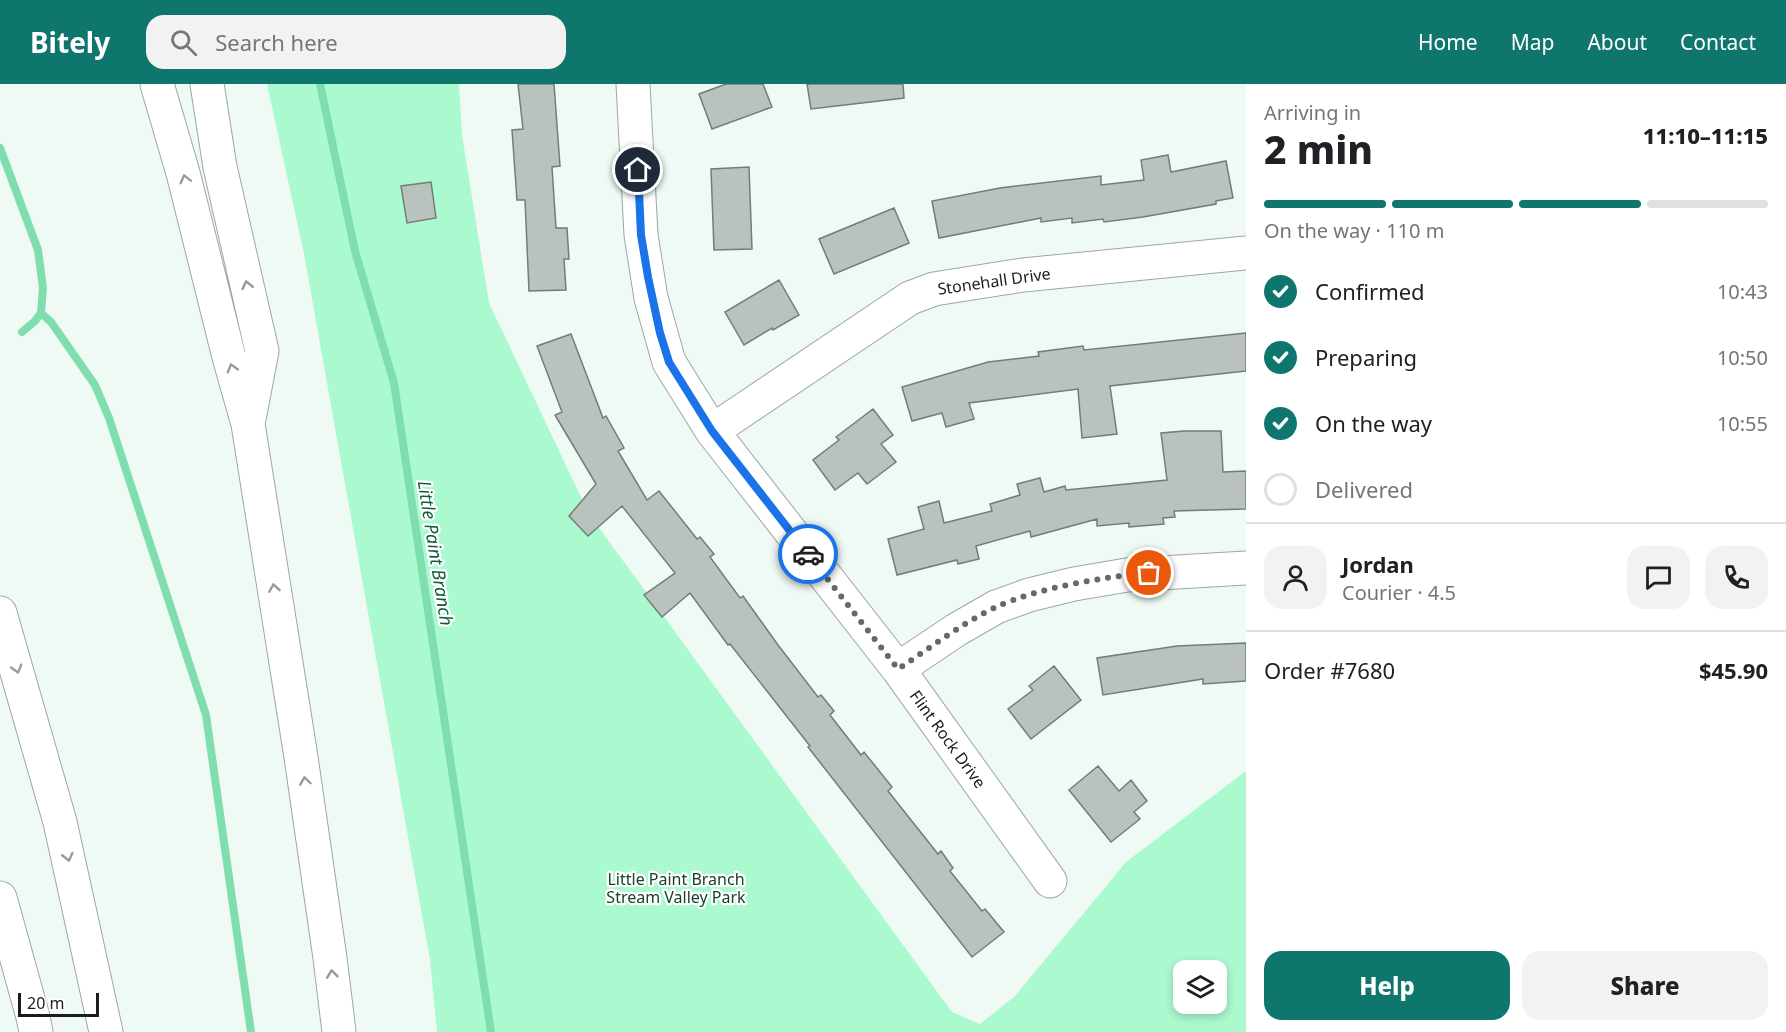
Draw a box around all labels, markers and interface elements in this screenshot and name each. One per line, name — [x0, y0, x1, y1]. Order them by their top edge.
search box — [146, 15, 566, 69]
text: Bitely — [30, 23, 110, 61]
icon: search — [167, 26, 200, 59]
text: Search here — [215, 27, 338, 57]
text: Home — [1418, 28, 1478, 56]
text: Map — [1511, 28, 1554, 56]
text: About — [1587, 28, 1647, 56]
text: Contact — [1680, 28, 1756, 56]
text: Arriving in — [1264, 99, 1361, 126]
text: 11:10–11:15 — [1643, 120, 1768, 150]
text: 2 min — [1264, 122, 1373, 175]
pin — [612, 144, 663, 195]
icon: home — [621, 153, 654, 186]
one-way arrow — [179, 174, 192, 184]
text: On the way · 110 m — [1264, 217, 1444, 244]
street label: Stonehall Drive — [936, 262, 1052, 300]
icon: check — [1264, 275, 1297, 308]
text: Confirmed — [1315, 276, 1425, 306]
text: 10:43 — [1717, 278, 1768, 305]
one-way arrow — [241, 280, 254, 290]
icon: check — [1264, 341, 1297, 374]
text: Preparing — [1315, 342, 1417, 372]
text: 10:50 — [1717, 344, 1768, 371]
one-way arrow — [227, 363, 239, 374]
icon: check — [1264, 407, 1297, 440]
text: On the way — [1315, 408, 1432, 438]
text: 10:55 — [1717, 410, 1768, 437]
text: Delivered — [1315, 474, 1413, 504]
water label: Little Paint Branch — [413, 479, 459, 627]
courier — [778, 524, 838, 584]
icon: car — [792, 538, 825, 571]
button: person — [1264, 546, 1327, 609]
button: chat — [1627, 546, 1690, 609]
button: phone — [1705, 546, 1768, 609]
pin — [1123, 547, 1174, 598]
text: Jordan — [1342, 549, 1414, 579]
icon: bag — [1132, 556, 1165, 589]
text: Courier · 4.5 — [1342, 579, 1456, 606]
one-way arrow — [269, 584, 281, 593]
text: Order #7680 — [1264, 655, 1395, 685]
text: $45.90 — [1699, 655, 1768, 685]
one-way arrow — [9, 664, 22, 674]
street label: Flint Rock Drive — [905, 686, 991, 792]
one-way arrow — [299, 776, 311, 785]
one-way arrow — [60, 852, 73, 862]
park label: Little Paint Branch Stream Valley Park — [606, 868, 746, 908]
button: Help — [1264, 951, 1510, 1020]
button: Share — [1522, 951, 1768, 1020]
map controls — [1173, 960, 1227, 1014]
button: layers — [1173, 960, 1227, 1014]
one-way arrow — [326, 969, 339, 978]
scale bar — [18, 990, 99, 1018]
text: 20 m — [27, 992, 64, 1014]

